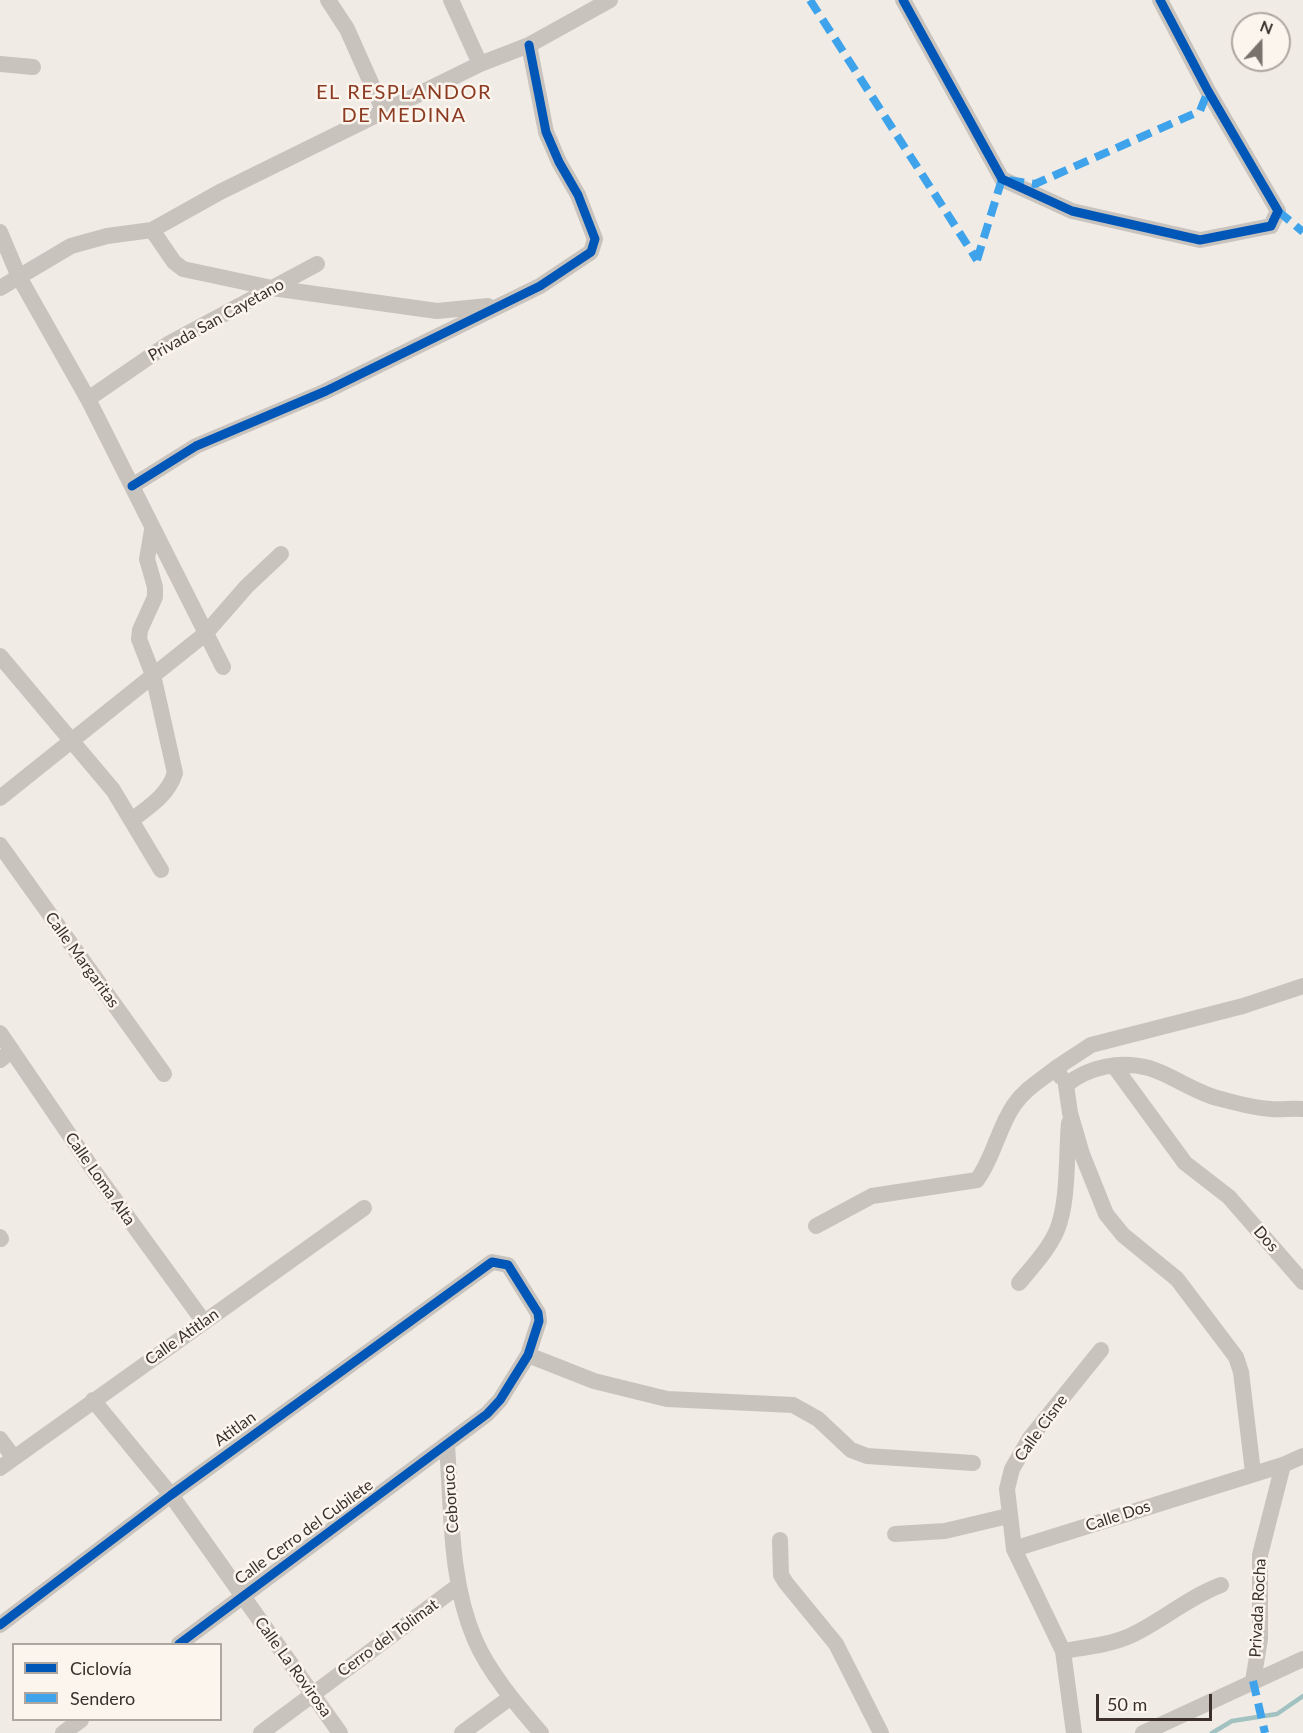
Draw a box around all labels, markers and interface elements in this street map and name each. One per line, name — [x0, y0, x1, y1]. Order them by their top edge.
north arrow — [1231, 12, 1291, 72]
text: N — [1258, 16, 1276, 38]
district label: EL RESPLANDOR DE MEDINA — [316, 81, 492, 128]
street label: Privada San Cayetano — [145, 275, 287, 365]
street label: Calle Margaritas — [41, 908, 123, 1012]
street label: Calle Loma Alta — [61, 1129, 139, 1229]
street label: Dos — [1249, 1222, 1283, 1256]
street label: Calle Atitlan — [142, 1305, 222, 1369]
street label: Calle Cisne — [1010, 1391, 1072, 1465]
street label: Atitlan — [211, 1408, 259, 1450]
street label: Ceboruco — [439, 1464, 463, 1534]
street label: Calle Cerro del Cubilete — [231, 1475, 377, 1589]
street label: Calle Dos — [1083, 1497, 1153, 1535]
street label: Privada Rocha — [1246, 1558, 1270, 1658]
street label: Cerro del Tolimat — [334, 1595, 442, 1681]
street label: Calle La Rovirosa — [250, 1613, 336, 1721]
legend — [12, 1643, 222, 1721]
text: Ciclovía — [70, 1657, 132, 1679]
scale bar — [1099, 1682, 1214, 1720]
text: Sendero — [70, 1687, 135, 1709]
text: 50 m — [1107, 1693, 1147, 1715]

